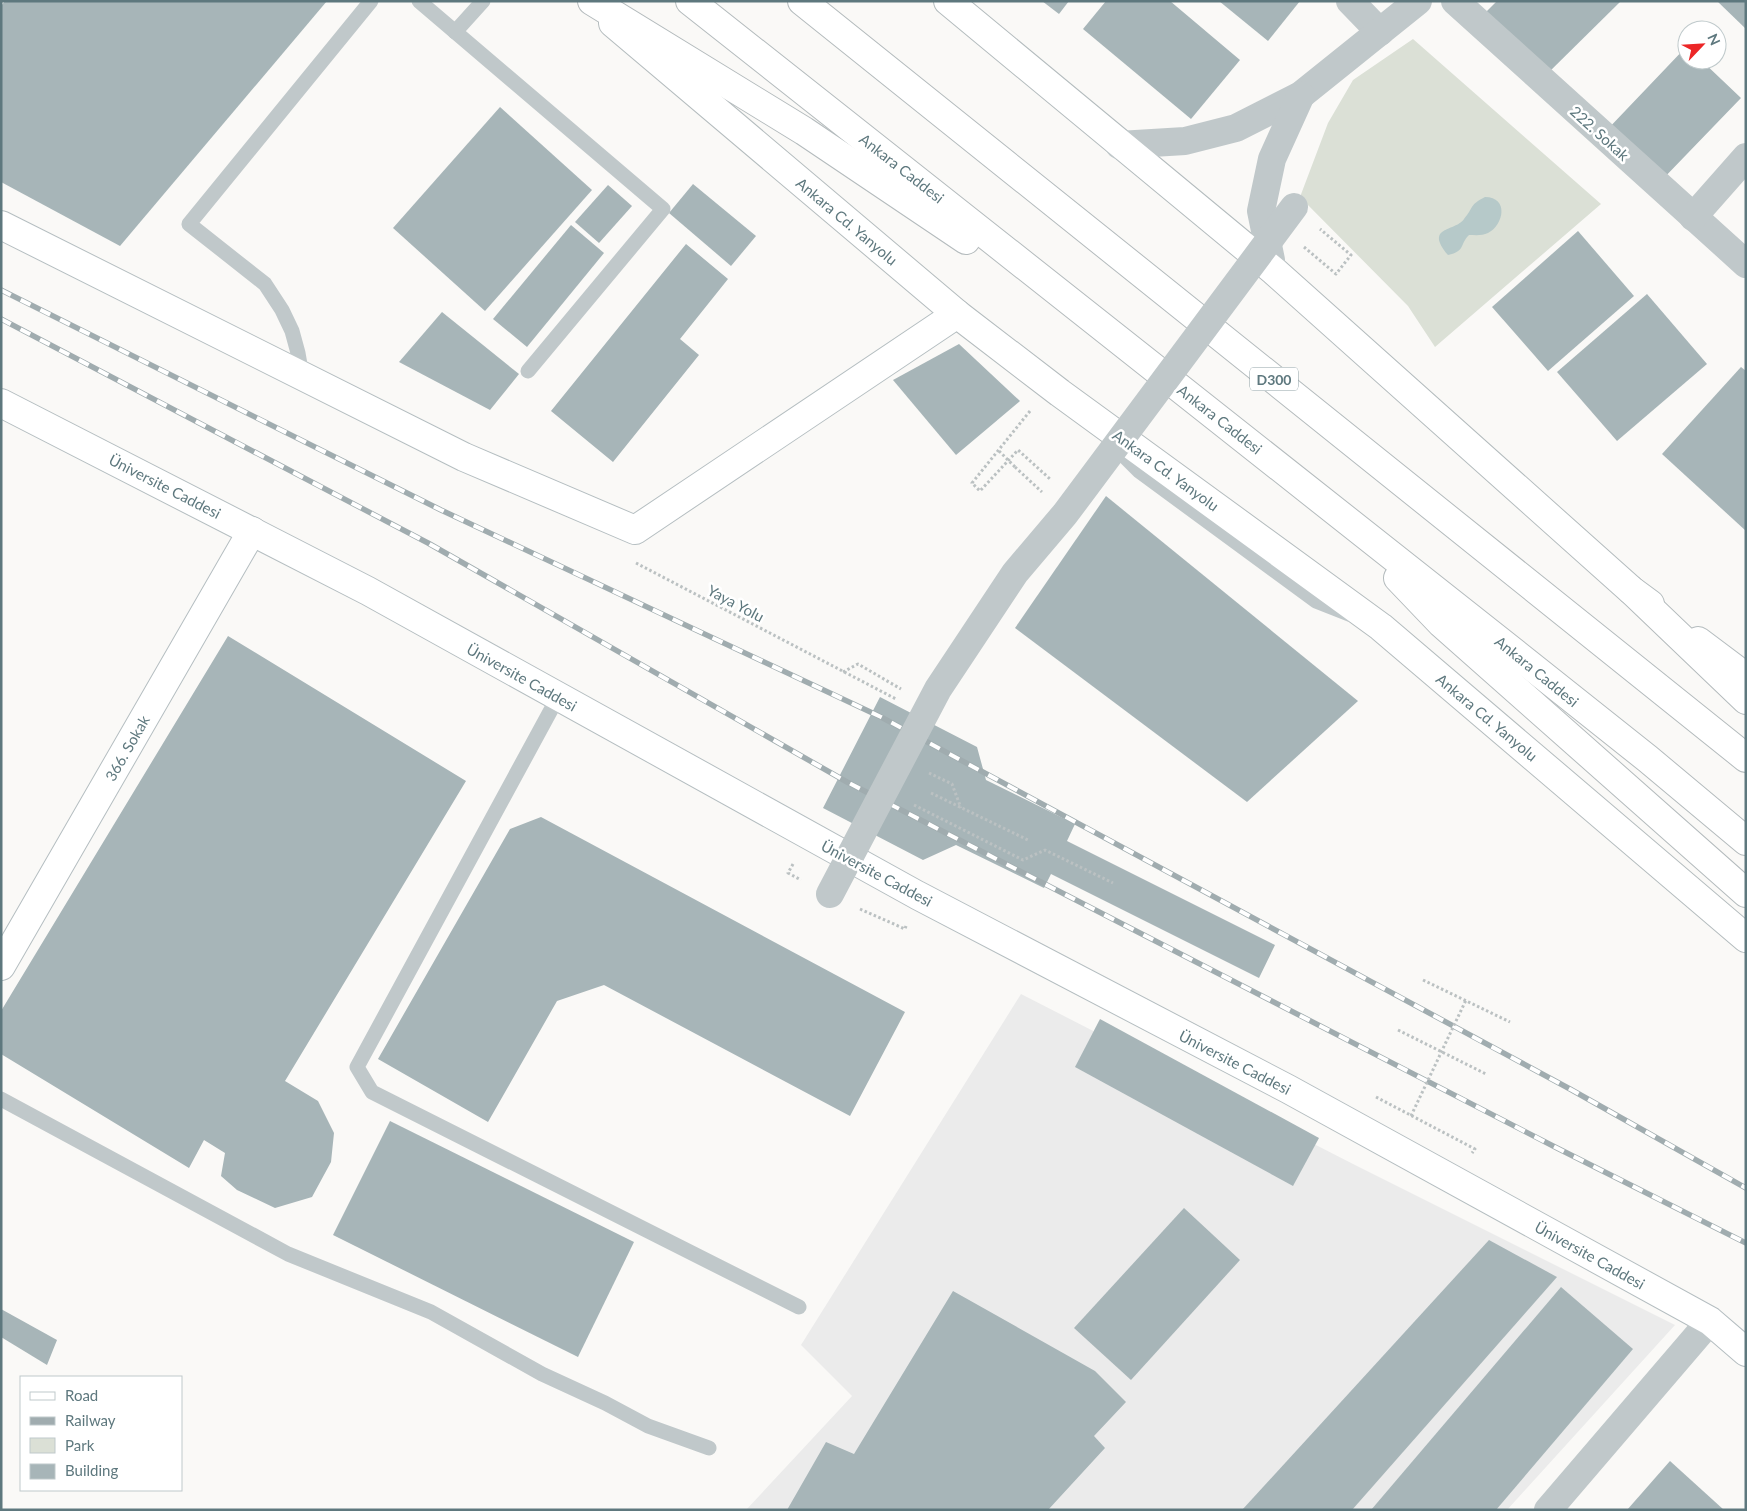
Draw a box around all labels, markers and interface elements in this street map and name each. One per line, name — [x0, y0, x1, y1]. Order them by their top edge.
north arrow — [1677, 20, 1727, 70]
text: N — [1704, 31, 1724, 48]
street label: 222. Sokak — [1567, 102, 1633, 164]
street label: Ankara Caddesi — [856, 129, 948, 207]
street label: Ankara Cd. Yanyolu — [793, 173, 901, 269]
road number: D300 — [1250, 368, 1298, 390]
street label: Ankara Caddesi — [1174, 380, 1266, 458]
street label: Ankara Cd. Yanyolu — [1110, 426, 1222, 514]
street label: Üniversite Caddesi — [106, 450, 224, 522]
street label: Yaya Yolu — [705, 581, 767, 625]
street label: Ankara Caddesi — [1492, 632, 1582, 710]
street label: Üniversite Caddesi — [464, 639, 580, 715]
street label: Ankara Cd. Yanyolu — [1433, 669, 1541, 765]
street label: 366. Sokak — [101, 712, 153, 784]
street label: Üniversite Caddesi — [818, 836, 936, 910]
street label: Üniversite Caddesi — [1176, 1026, 1294, 1098]
street label: Üniversite Caddesi — [1532, 1217, 1648, 1293]
legend — [20, 1376, 182, 1491]
text: Road — [65, 1386, 98, 1404]
text: Railway — [65, 1411, 116, 1429]
text: Park — [65, 1436, 95, 1454]
text: Building — [65, 1461, 118, 1479]

